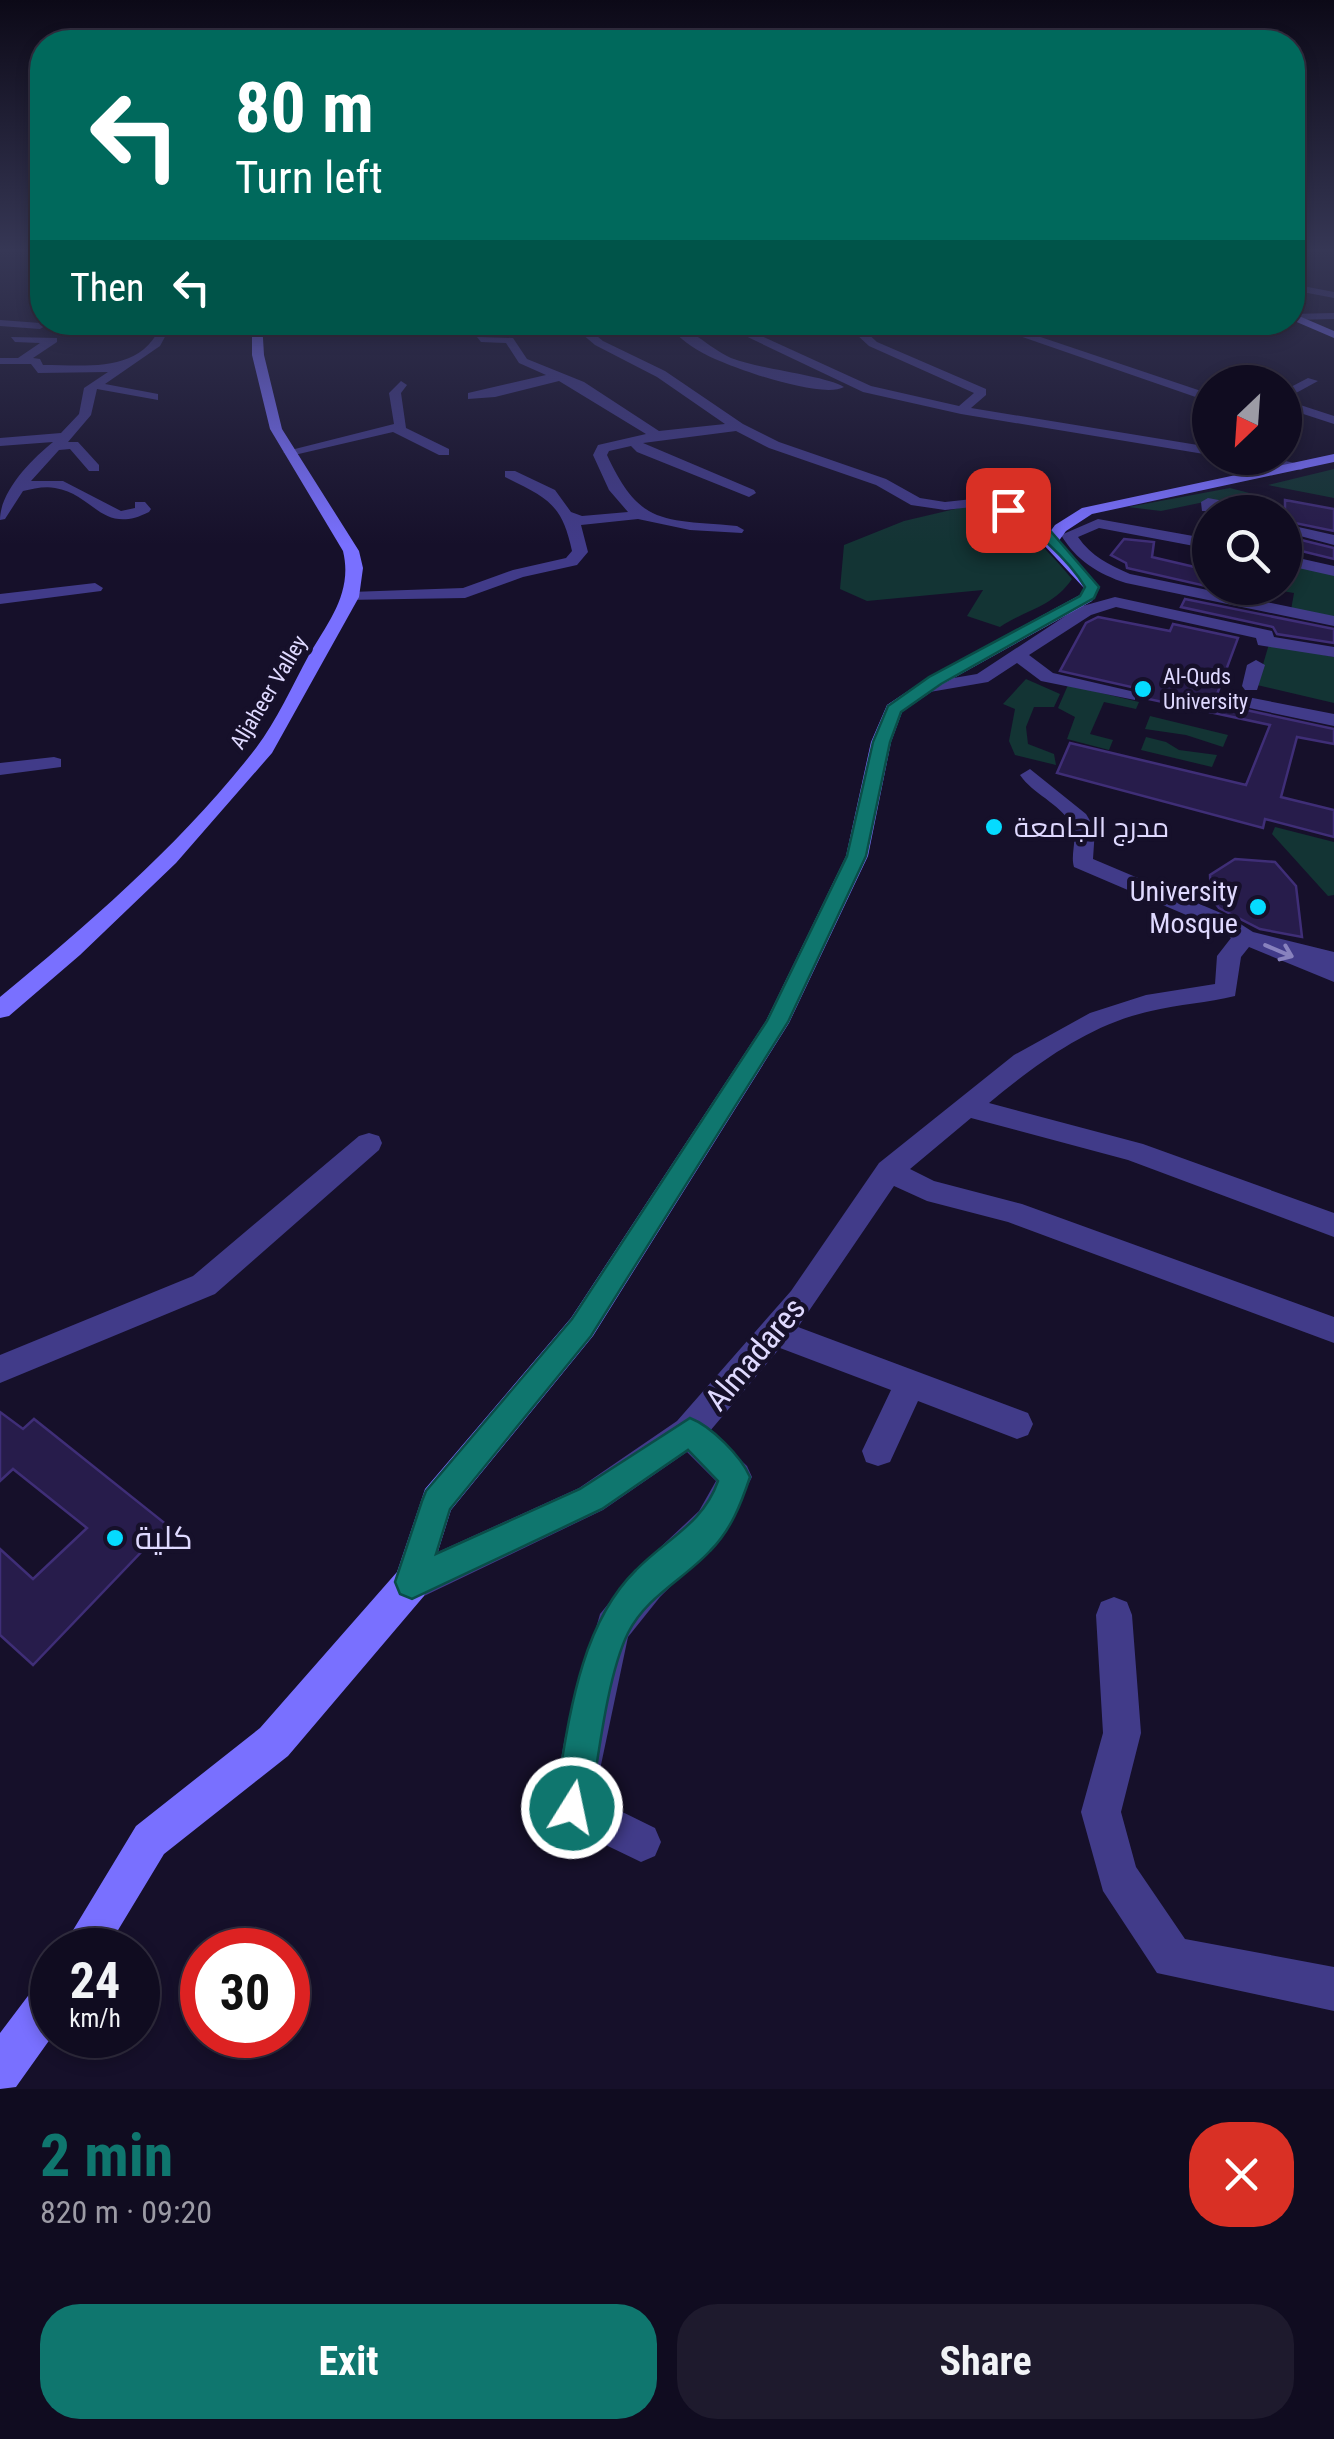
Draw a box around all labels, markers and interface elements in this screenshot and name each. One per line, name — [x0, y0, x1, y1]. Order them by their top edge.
text: 80 m — [235, 67, 374, 149]
icon: left — [70, 70, 200, 200]
text: Turn left — [235, 151, 383, 204]
icon: left — [164, 260, 219, 315]
text: Then — [70, 266, 144, 310]
north arrow — [1192, 365, 1302, 475]
map controls — [1192, 365, 1302, 605]
pin — [966, 468, 1051, 553]
icon: arrive — [981, 483, 1036, 538]
button: search — [1192, 495, 1302, 605]
street label: Aljaheer Valley — [225, 631, 312, 754]
place label: Al-Quds University — [1163, 664, 1248, 714]
marker: Al-Quds University — [1132, 678, 1154, 700]
place label: مدرج الجامعة — [1014, 811, 1169, 846]
marker: مدرج الجامعة — [983, 816, 1005, 838]
place label: University Mosque — [1130, 875, 1238, 940]
marker: University Mosque — [1247, 896, 1269, 918]
one-way arrow — [1263, 943, 1294, 961]
street label: Almadares — [697, 1290, 813, 1418]
place label: كلية — [135, 1519, 193, 1557]
marker: كلية — [104, 1527, 126, 1549]
position arrow — [520, 1756, 624, 1860]
speed limit sign: 30 — [180, 1928, 310, 2058]
text: 24 — [70, 1952, 120, 2010]
text: km/h — [69, 2004, 121, 2033]
text: 2 min — [40, 2120, 173, 2191]
button: close — [1189, 2122, 1294, 2227]
text: 820 m · 09:20 — [40, 2193, 212, 2231]
button: Exit — [40, 2304, 657, 2419]
button: Share — [677, 2304, 1294, 2419]

